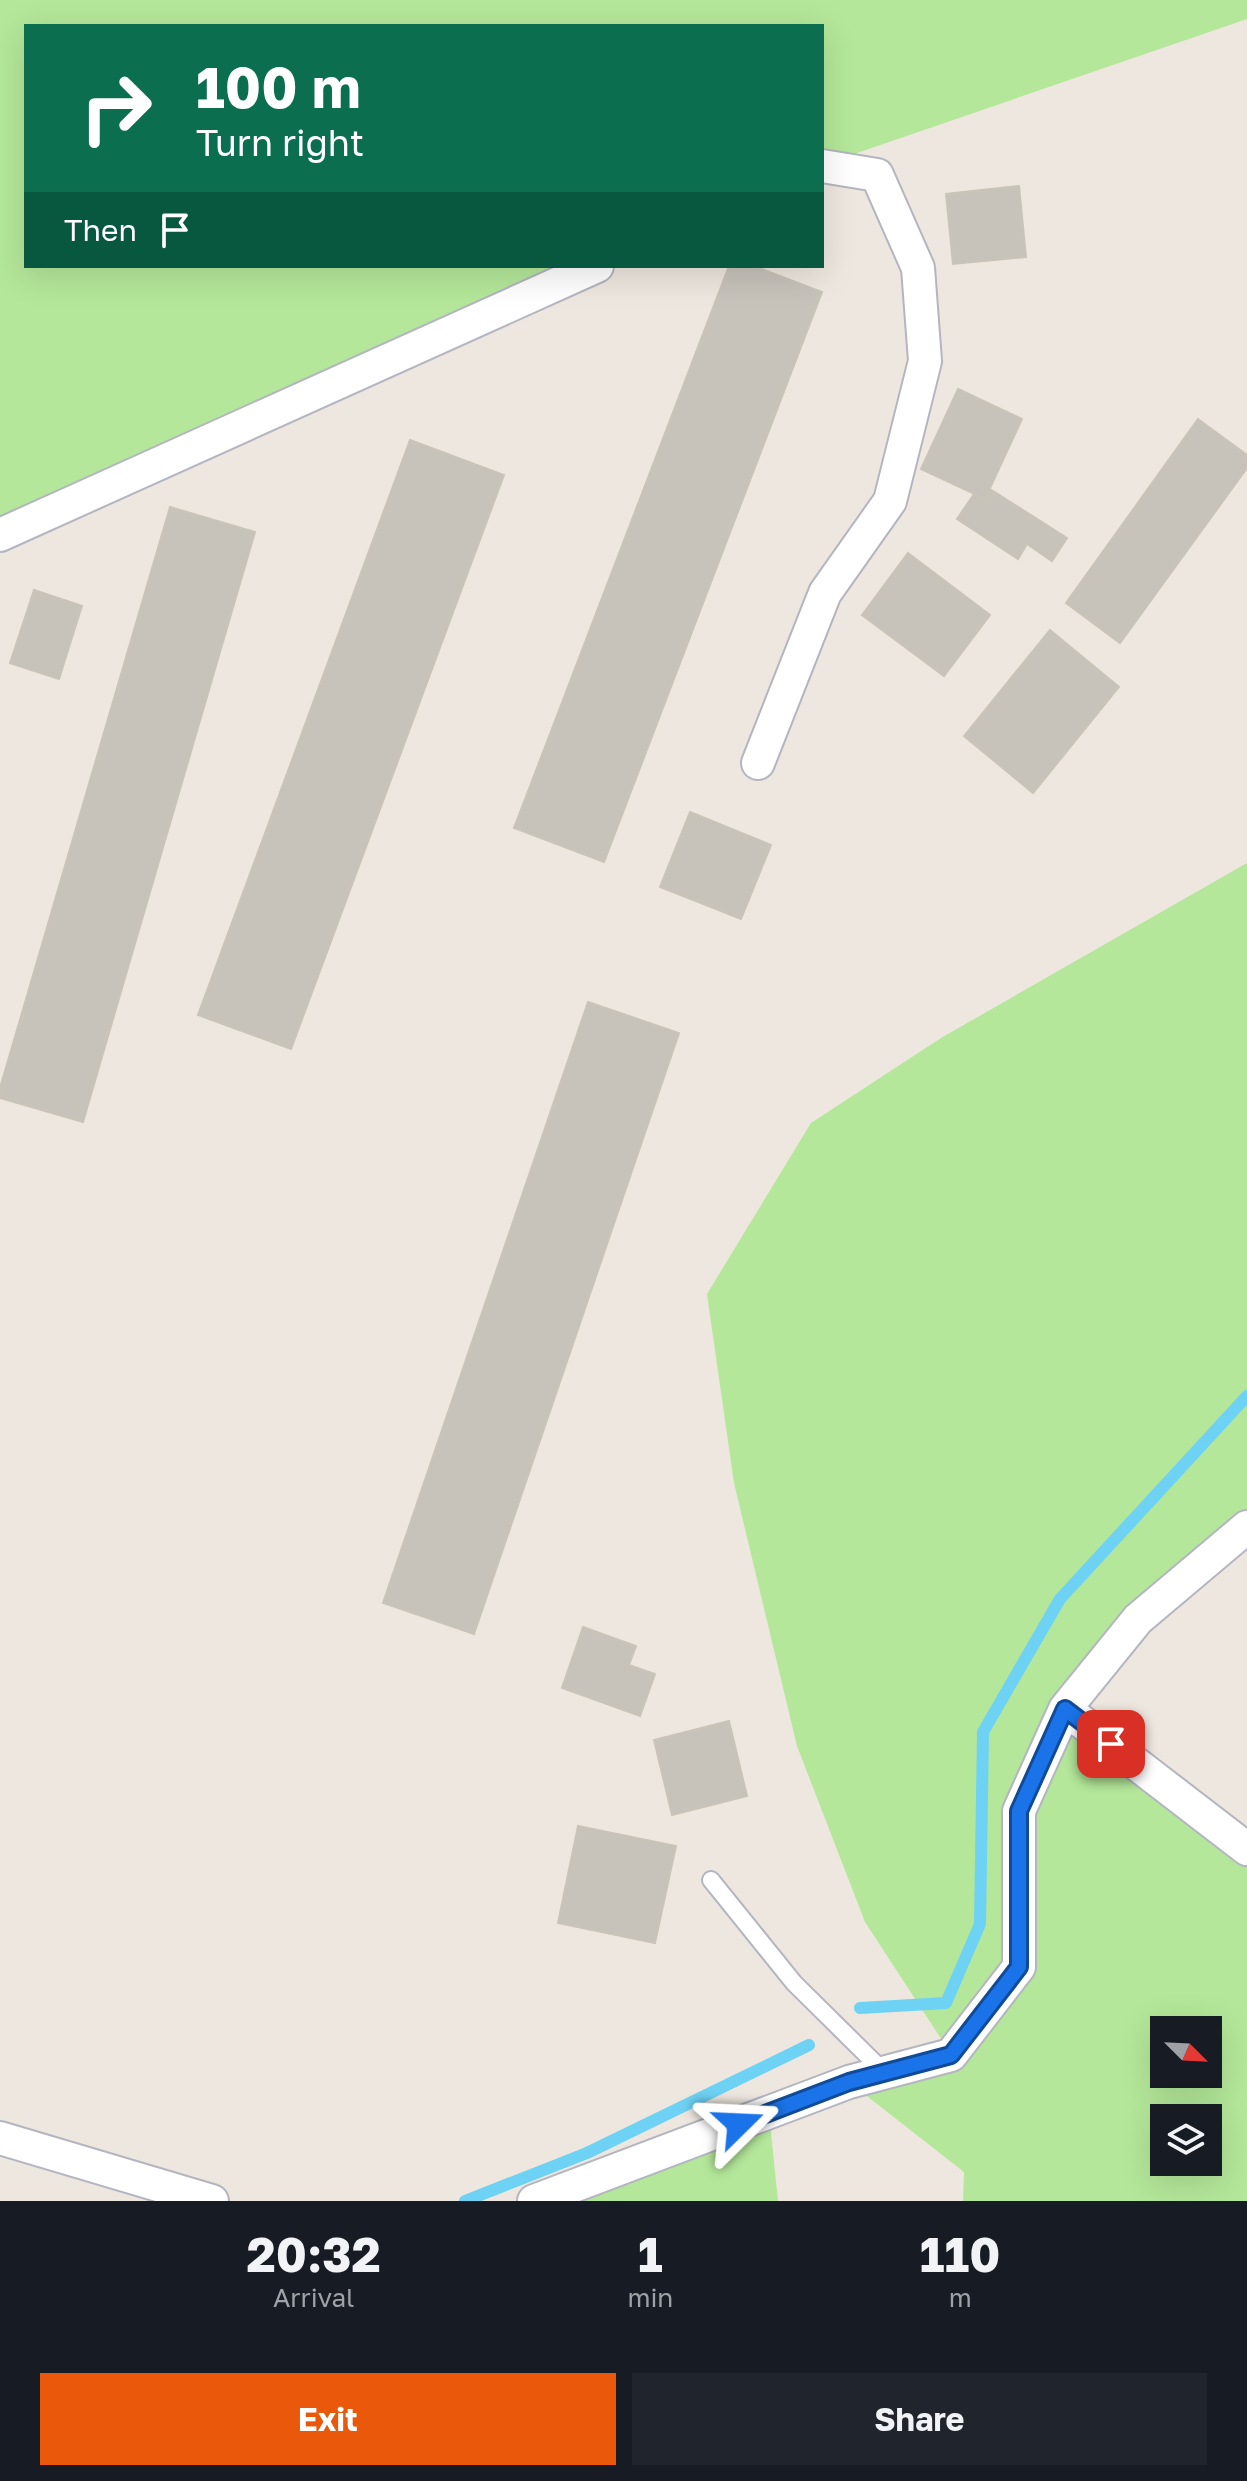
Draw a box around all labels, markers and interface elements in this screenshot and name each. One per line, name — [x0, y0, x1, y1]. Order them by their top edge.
text: 100 m — [196, 53, 361, 120]
icon: right — [64, 56, 168, 160]
text: Turn right — [196, 121, 364, 164]
icon: arrive — [153, 208, 197, 252]
text: Then — [64, 212, 137, 248]
pin — [1077, 1710, 1145, 1778]
icon: arrive — [1089, 1722, 1133, 1766]
north arrow — [1150, 2016, 1222, 2088]
map controls — [1150, 2016, 1222, 2176]
position arrow — [697, 2082, 781, 2166]
button: layers — [1150, 2104, 1222, 2176]
text: 20:32 — [246, 2225, 381, 2283]
text: 1 — [638, 2225, 663, 2283]
text: 110 — [920, 2225, 1000, 2283]
text: Arrival — [273, 2282, 354, 2313]
text: min — [627, 2282, 673, 2313]
text: m — [949, 2282, 972, 2313]
button: Exit — [40, 2373, 616, 2465]
button: Share — [632, 2373, 1207, 2465]

